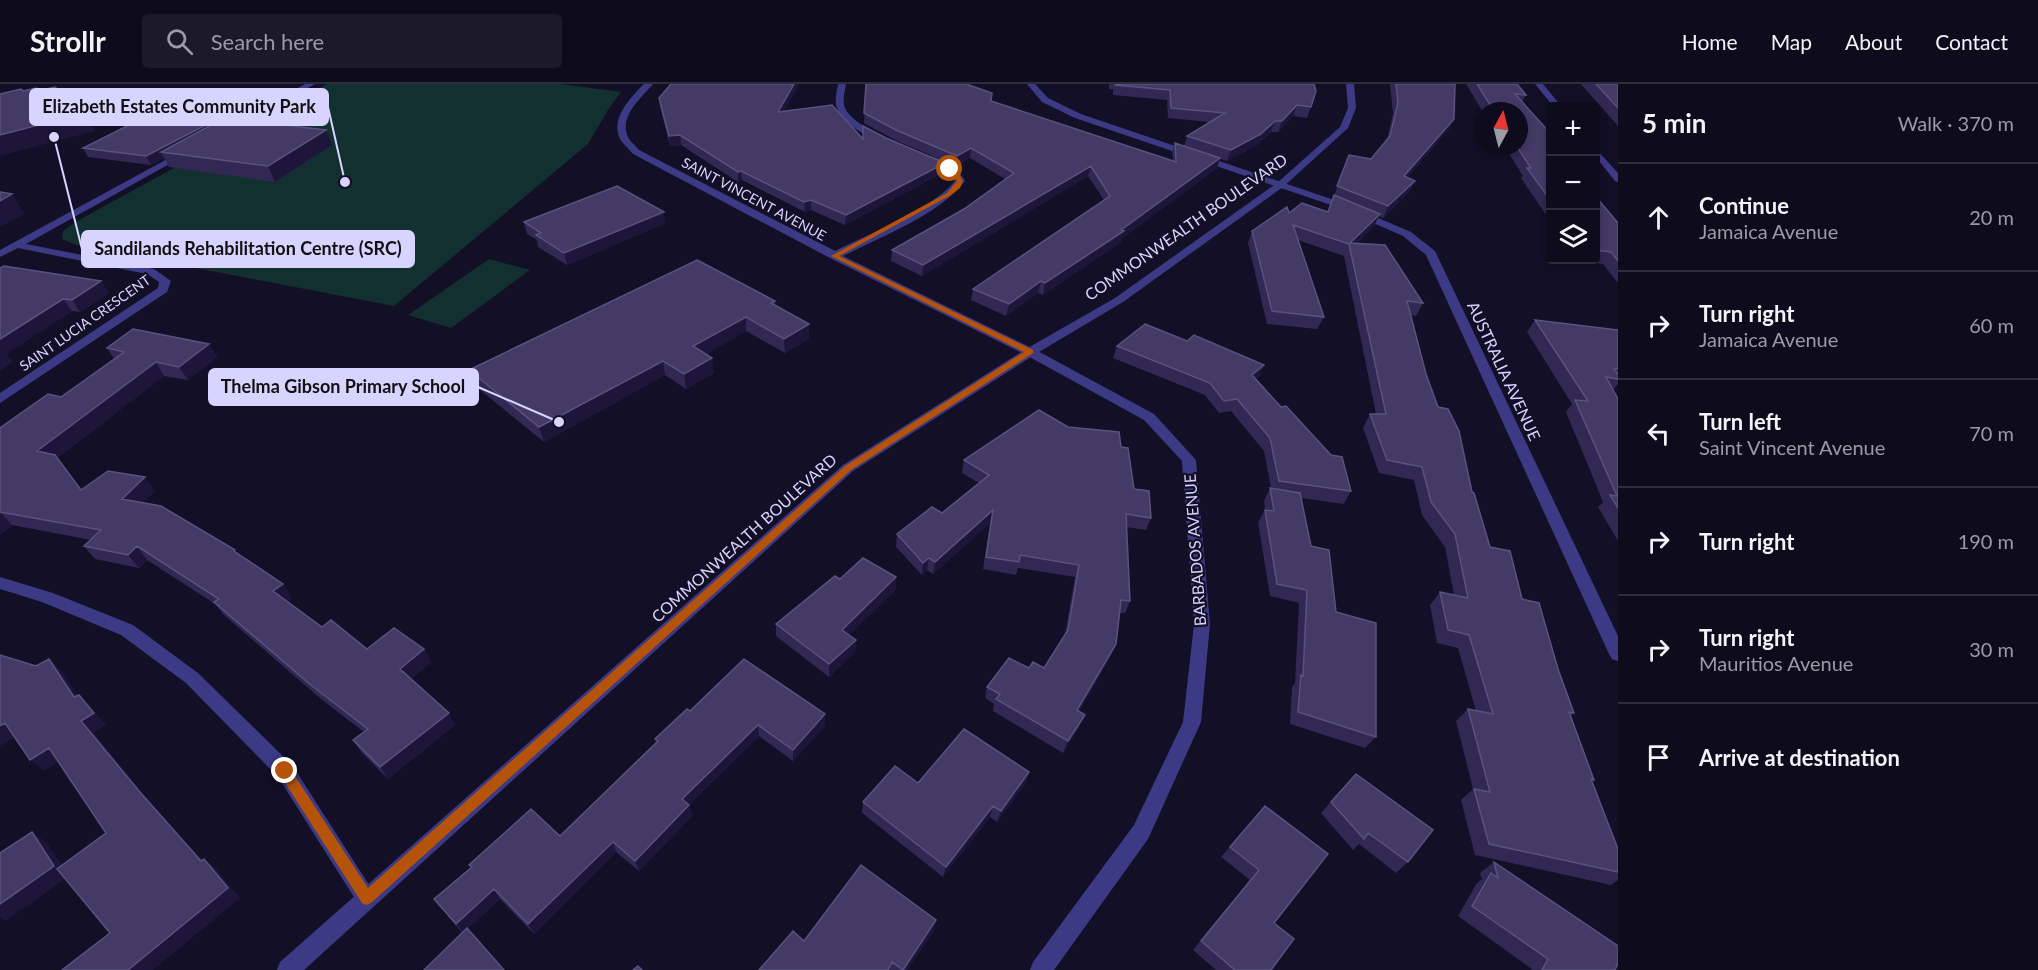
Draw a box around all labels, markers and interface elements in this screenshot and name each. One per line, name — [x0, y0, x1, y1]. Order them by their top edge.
search box — [142, 14, 562, 68]
text: Strollr — [30, 24, 106, 58]
icon: search — [163, 25, 196, 58]
text: Search here — [211, 28, 324, 55]
text: Home — [1682, 29, 1738, 54]
text: Map — [1771, 29, 1812, 54]
text: About — [1845, 29, 1902, 54]
text: Contact — [1935, 29, 2008, 54]
callout: Elizabeth Estates Community Park — [30, 89, 328, 125]
text: Elizabeth Estates Community Park — [42, 95, 316, 117]
north arrow — [1474, 102, 1528, 156]
map controls — [1546, 102, 1600, 264]
button: + — [1546, 102, 1600, 156]
text: 5 min — [1642, 107, 1706, 139]
text: Walk · 370 m — [1898, 111, 2014, 135]
street label: COMMONWEALTH BOULEVARD — [1081, 149, 1290, 304]
street label: SAINT VINCENT AVENUE — [679, 153, 829, 244]
route start — [936, 155, 962, 181]
button: − — [1546, 156, 1600, 210]
text: Continue — [1699, 192, 1789, 219]
icon: ahead — [1642, 201, 1675, 234]
text: 20 m — [1969, 205, 2014, 229]
button: layers — [1546, 210, 1600, 264]
text: Jamaica Avenue — [1699, 219, 1838, 243]
callout: Sandilands Rehabilitation Centre (SRC) — [82, 231, 414, 267]
text: Sandilands Rehabilitation Centre (SRC) — [94, 237, 402, 259]
street label: SAINT LUCIA CRESCENT — [16, 270, 154, 374]
street label: AUSTRALIA AVENUE — [1464, 298, 1545, 443]
text: Turn right — [1699, 300, 1794, 327]
icon: right — [1642, 309, 1675, 342]
text: 60 m — [1969, 313, 2014, 337]
text: Jamaica Avenue — [1699, 327, 1838, 351]
callout: Thelma Gibson Primary School — [209, 369, 478, 405]
text: Thelma Gibson Primary School — [221, 375, 465, 397]
text: Turn left — [1699, 408, 1781, 435]
icon: left — [1642, 417, 1675, 450]
text: 70 m — [1969, 421, 2014, 445]
text: Saint Vincent Avenue — [1699, 435, 1885, 459]
street label: COMMONWEALTH BOULEVARD — [647, 449, 840, 626]
street label: BARBADOS AVENUE — [1180, 473, 1209, 627]
icon: right — [1642, 525, 1675, 558]
text: Turn right — [1699, 528, 1794, 555]
text: 190 m — [1958, 529, 2014, 553]
text: Turn right — [1699, 624, 1794, 651]
icon: right — [1642, 633, 1675, 666]
text: 30 m — [1969, 637, 2014, 661]
text: Mauritios Avenue — [1699, 651, 1853, 675]
icon: arrive — [1642, 741, 1675, 774]
text: Arrive at destination — [1699, 744, 1900, 771]
route end — [271, 757, 297, 783]

